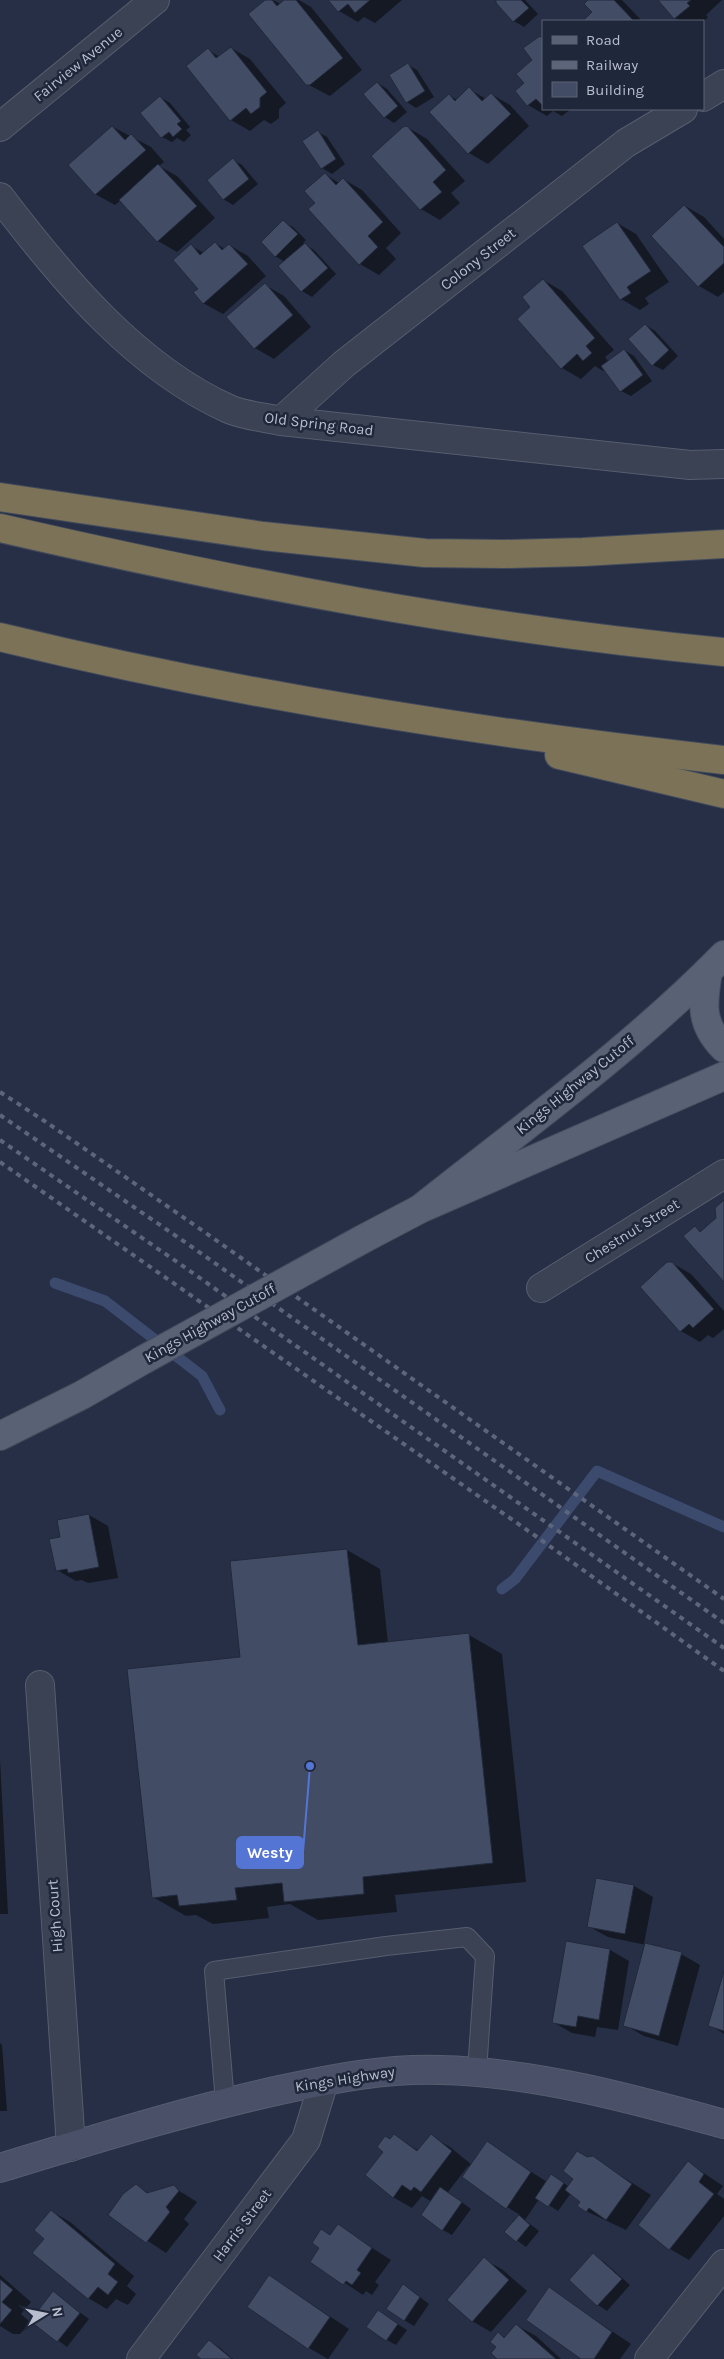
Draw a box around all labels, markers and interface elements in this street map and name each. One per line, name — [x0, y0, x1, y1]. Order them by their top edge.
legend — [542, 20, 704, 110]
street label: Fairview Avenue — [30, 23, 126, 105]
text: Road — [586, 31, 621, 49]
text: Railway — [586, 56, 638, 74]
text: Building — [586, 81, 644, 99]
street label: Colony Street — [437, 224, 520, 294]
street label: Old Spring Road — [263, 408, 375, 440]
street label: Kings Highway Cutoff — [512, 1031, 638, 1138]
street label: Chestnut Street — [581, 1195, 683, 1267]
street label: Kings Highway Cutoff — [142, 1279, 279, 1366]
callout: Westy — [237, 1837, 303, 1868]
text: Westy — [247, 1843, 293, 1862]
street label: High Court — [43, 1879, 67, 1953]
street label: Kings Highway — [294, 2062, 396, 2096]
street label: Harris Street — [209, 2185, 275, 2265]
north arrow — [20, 2289, 70, 2339]
text: N — [48, 2305, 67, 2318]

